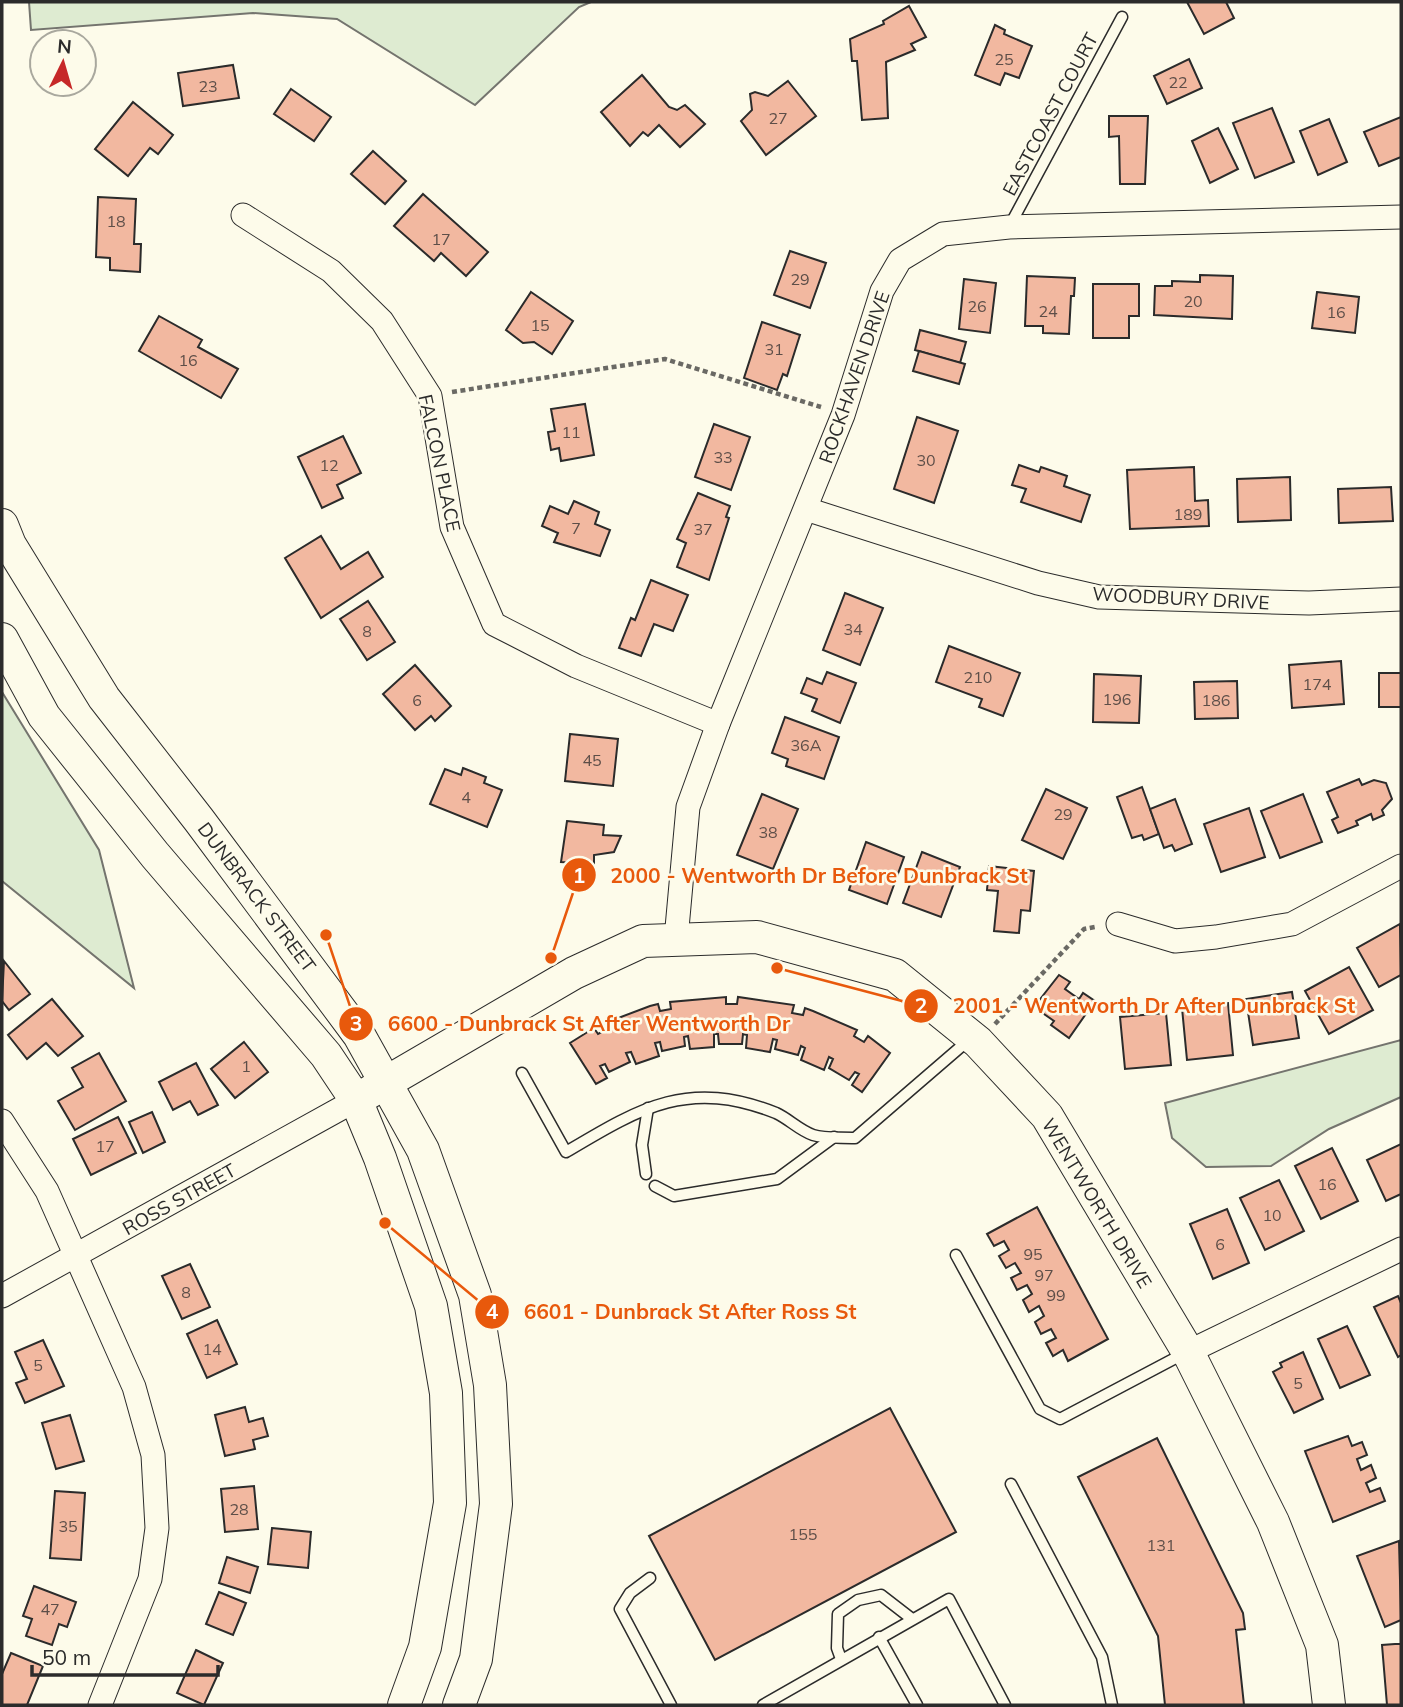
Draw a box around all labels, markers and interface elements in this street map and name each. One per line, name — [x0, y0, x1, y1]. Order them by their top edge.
north arrow — [28, 28, 98, 98]
street label: EASTCOAST COURT — [997, 28, 1103, 200]
text: N — [56, 33, 73, 59]
house number: 25 — [994, 49, 1014, 69]
house number: 22 — [1168, 72, 1188, 92]
house number: 23 — [198, 76, 218, 96]
house number: 27 — [768, 108, 788, 128]
house number: 18 — [106, 211, 126, 231]
house number: 17 — [431, 229, 451, 249]
house number: 29 — [790, 269, 810, 289]
street label: ROCKHAVEN DRIVE — [813, 288, 895, 466]
house number: 20 — [1183, 291, 1203, 311]
house number: 26 — [967, 296, 987, 316]
house number: 24 — [1038, 301, 1058, 321]
house number: 16 — [1326, 302, 1346, 322]
house number: 15 — [530, 315, 550, 335]
house number: 31 — [764, 339, 784, 359]
house number: 16 — [178, 350, 198, 370]
street label: FALCON PLACE — [414, 392, 466, 534]
house number: 11 — [561, 422, 581, 442]
house number: 33 — [713, 447, 733, 467]
house number: 30 — [916, 450, 936, 470]
house number: 12 — [319, 455, 339, 475]
house number: 189 — [1174, 504, 1202, 524]
house number: 7 — [571, 518, 581, 538]
house number: 37 — [693, 519, 713, 539]
street label: WOODBURY DRIVE — [1092, 581, 1270, 615]
house number: 34 — [843, 619, 863, 639]
house number: 8 — [362, 621, 372, 641]
house number: 210 — [964, 667, 992, 687]
house number: 174 — [1303, 674, 1332, 694]
house number: 196 — [1103, 689, 1131, 709]
house number: 6 — [412, 690, 422, 710]
house number: 186 — [1202, 690, 1230, 710]
house number: 36A — [791, 735, 822, 755]
house number: 45 — [582, 750, 602, 770]
house number: 4 — [461, 787, 471, 807]
house number: 29 — [1053, 804, 1073, 824]
street label: DUNBRACK STREET — [193, 817, 322, 977]
house number: 38 — [758, 822, 778, 842]
callout: 2000 - Wentworth Dr Before Dunbrack St — [562, 854, 1042, 896]
text: 1 — [573, 862, 585, 888]
text: 2000 - Wentworth Dr Before Dunbrack St — [610, 862, 1028, 888]
callout: 2001 - Wentworth Dr After Dunbrack St — [904, 985, 1369, 1027]
text: 2 — [915, 992, 927, 1018]
text: 2001 - Wentworth Dr After Dunbrack St — [953, 992, 1355, 1018]
callout: 6600 - Dunbrack St After Wentworth Dr — [339, 1003, 804, 1045]
text: 3 — [350, 1010, 362, 1036]
text: 6600 - Dunbrack St After Wentworth Dr — [388, 1010, 791, 1036]
house number: 1 — [241, 1056, 251, 1076]
street label: WENTWORTH DRIVE — [1037, 1114, 1157, 1292]
house number: 17 — [95, 1136, 115, 1156]
street label: ROSS STREET — [118, 1158, 240, 1240]
house number: 16 — [1317, 1174, 1337, 1194]
house number: 10 — [1262, 1205, 1282, 1225]
house number: 6 — [1215, 1234, 1225, 1254]
house number: 95 — [1023, 1244, 1043, 1264]
house number: 97 — [1034, 1265, 1054, 1285]
house number: 8 — [181, 1282, 191, 1302]
house number: 99 — [1046, 1285, 1066, 1305]
callout: 6601 - Dunbrack St After Ross St — [475, 1291, 870, 1333]
text: 4 — [486, 1298, 499, 1324]
text: 6601 - Dunbrack St After Ross St — [524, 1298, 856, 1324]
house number: 14 — [202, 1339, 222, 1359]
house number: 5 — [33, 1355, 43, 1375]
house number: 5 — [1293, 1373, 1303, 1393]
house number: 28 — [229, 1499, 249, 1519]
house number: 35 — [58, 1516, 78, 1536]
house number: 155 — [789, 1524, 817, 1544]
house number: 131 — [1147, 1535, 1175, 1555]
house number: 47 — [40, 1599, 60, 1619]
scale bar — [32, 1634, 217, 1678]
text: 50 m — [42, 1644, 91, 1670]

